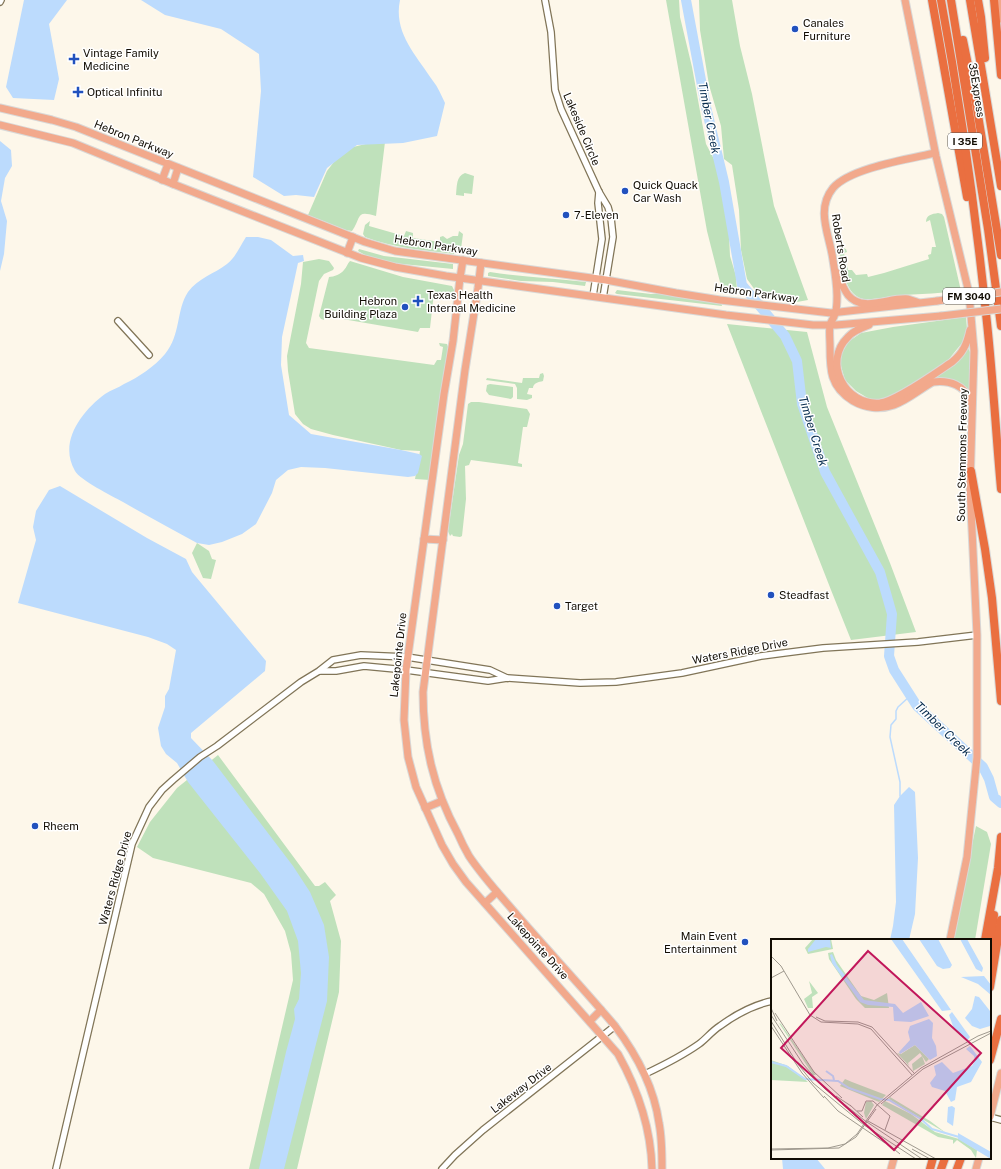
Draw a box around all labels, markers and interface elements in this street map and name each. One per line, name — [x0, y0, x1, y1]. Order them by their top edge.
place label: Canales Furniture — [803, 17, 850, 42]
marker: Canales Furniture — [790, 24, 800, 34]
place label: Vintage Family Medicine — [83, 47, 159, 72]
marker: Vintage Family Medicine — [68, 53, 80, 65]
street label: 35Express — [967, 62, 987, 119]
water label: Timber Creek — [695, 81, 723, 156]
marker: Optical Infinitu — [72, 86, 84, 98]
place label: Optical Infinitu — [87, 86, 162, 98]
street label: Lakeside Circle — [561, 91, 603, 167]
street label: Hebron Parkway — [93, 118, 175, 160]
road number: I 35E — [948, 133, 982, 149]
place label: Quick Quack Car Wash — [633, 179, 698, 204]
marker: Quick Quack Car Wash — [620, 186, 630, 196]
place label: 7-Eleven — [574, 209, 619, 221]
marker: 7-Eleven — [561, 210, 571, 220]
street label: Roberts Road — [830, 213, 852, 283]
street label: Hebron Parkway — [393, 232, 479, 258]
street label: Hebron Parkway — [713, 281, 799, 305]
road number: FM 3040 — [943, 288, 995, 304]
place label: Texas Health Internal Medicine — [427, 289, 516, 314]
place label: Hebron Building Plaza — [324, 295, 397, 320]
marker: Texas Health Internal Medicine — [412, 295, 424, 307]
marker: Hebron Building Plaza — [400, 302, 410, 312]
street label: South Stemmons Freeway — [955, 388, 969, 522]
water label: Timber Creek — [796, 394, 830, 468]
place label: Steadfast — [779, 589, 829, 601]
marker: Steadfast — [766, 590, 776, 600]
place label: Target — [565, 600, 598, 612]
marker: Target — [552, 601, 562, 611]
street label: Lakepointe Drive — [388, 612, 408, 698]
street label: Waters Ridge Drive — [691, 636, 789, 666]
water label: Timber Creek — [912, 699, 974, 760]
place label: Rheem — [43, 820, 79, 832]
marker: Rheem — [30, 821, 40, 831]
street label: Waters Ridge Drive — [97, 830, 133, 926]
street label: Lakepointe Drive — [505, 910, 571, 982]
place label: Main Event Entertainment — [664, 930, 737, 955]
marker: Main Event Entertainment — [740, 937, 750, 947]
inset map — [771, 939, 991, 1159]
street label: Lakeway Drive — [488, 1061, 554, 1115]

